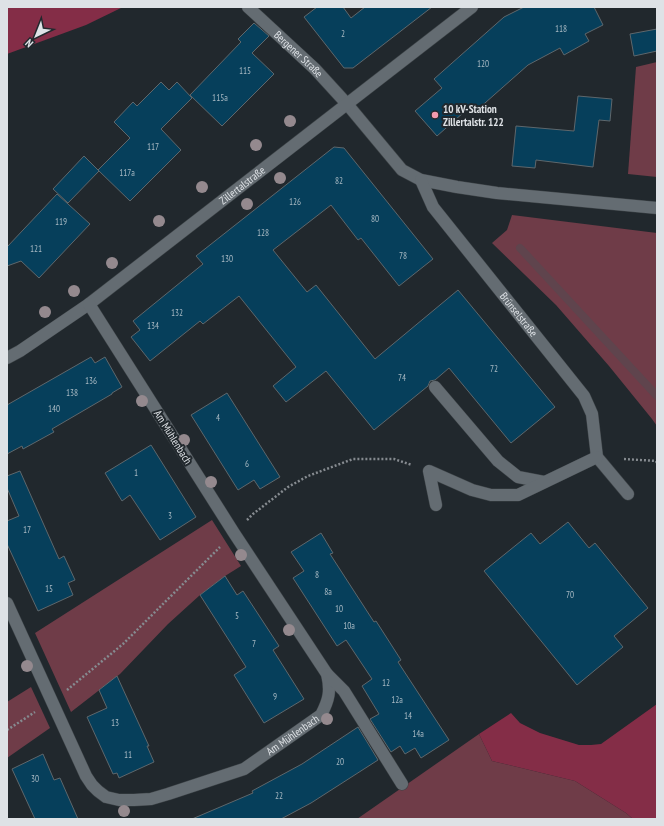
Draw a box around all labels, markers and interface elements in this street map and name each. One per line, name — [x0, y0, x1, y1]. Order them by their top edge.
north arrow — [16, 16, 56, 56]
house number: 118 — [555, 23, 567, 34]
street label: Bergener Straße — [271, 28, 326, 80]
house number: 2 — [341, 28, 345, 39]
text: N — [22, 36, 36, 50]
house number: 120 — [477, 58, 489, 69]
house number: 115 — [239, 65, 251, 76]
house number: 115a — [212, 92, 228, 103]
place label: 10 kV-Station Zillertalstr. 122 — [443, 102, 504, 129]
marker: 10 kV-Station Zillertalstr. 122 — [430, 110, 440, 120]
house number: 117 — [147, 141, 159, 152]
street label: Zillertalstraße — [216, 163, 268, 207]
house number: 117a — [119, 167, 135, 178]
house number: 82 — [335, 175, 343, 186]
house number: 126 — [289, 196, 301, 207]
house number: 80 — [371, 213, 379, 224]
house number: 119 — [55, 216, 67, 227]
house number: 128 — [257, 227, 269, 238]
house number: 121 — [30, 243, 42, 254]
house number: 78 — [399, 250, 407, 261]
house number: 130 — [221, 253, 233, 264]
street label: Brünselstraße — [497, 289, 541, 340]
house number: 132 — [171, 307, 183, 318]
house number: 134 — [147, 320, 159, 331]
house number: 72 — [490, 363, 498, 374]
house number: 74 — [398, 372, 406, 383]
house number: 136 — [85, 375, 97, 386]
house number: 138 — [66, 387, 78, 398]
house number: 140 — [48, 403, 60, 414]
street label: Am Mühlenbach — [151, 407, 195, 467]
house number: 4 — [216, 412, 220, 423]
house number: 6 — [245, 458, 249, 469]
house number: 1 — [134, 467, 138, 478]
house number: 3 — [168, 510, 172, 521]
house number: 17 — [23, 524, 31, 535]
house number: 8 — [315, 569, 319, 580]
house number: 15 — [45, 583, 53, 594]
house number: 8a — [324, 586, 332, 597]
house number: 70 — [566, 589, 574, 600]
house number: 10 — [335, 603, 343, 614]
house number: 5 — [235, 610, 239, 621]
house number: 10a — [343, 620, 355, 631]
house number: 7 — [252, 638, 256, 649]
house number: 12 — [382, 677, 390, 688]
house number: 9 — [273, 691, 277, 702]
house number: 12a — [391, 694, 403, 705]
house number: 14 — [404, 710, 412, 721]
street label: Am Mühlenbach — [264, 711, 322, 758]
house number: 13 — [111, 717, 119, 728]
house number: 14a — [412, 728, 424, 739]
house number: 11 — [124, 749, 132, 760]
house number: 20 — [336, 756, 344, 767]
house number: 30 — [31, 773, 39, 784]
house number: 22 — [275, 790, 283, 801]

